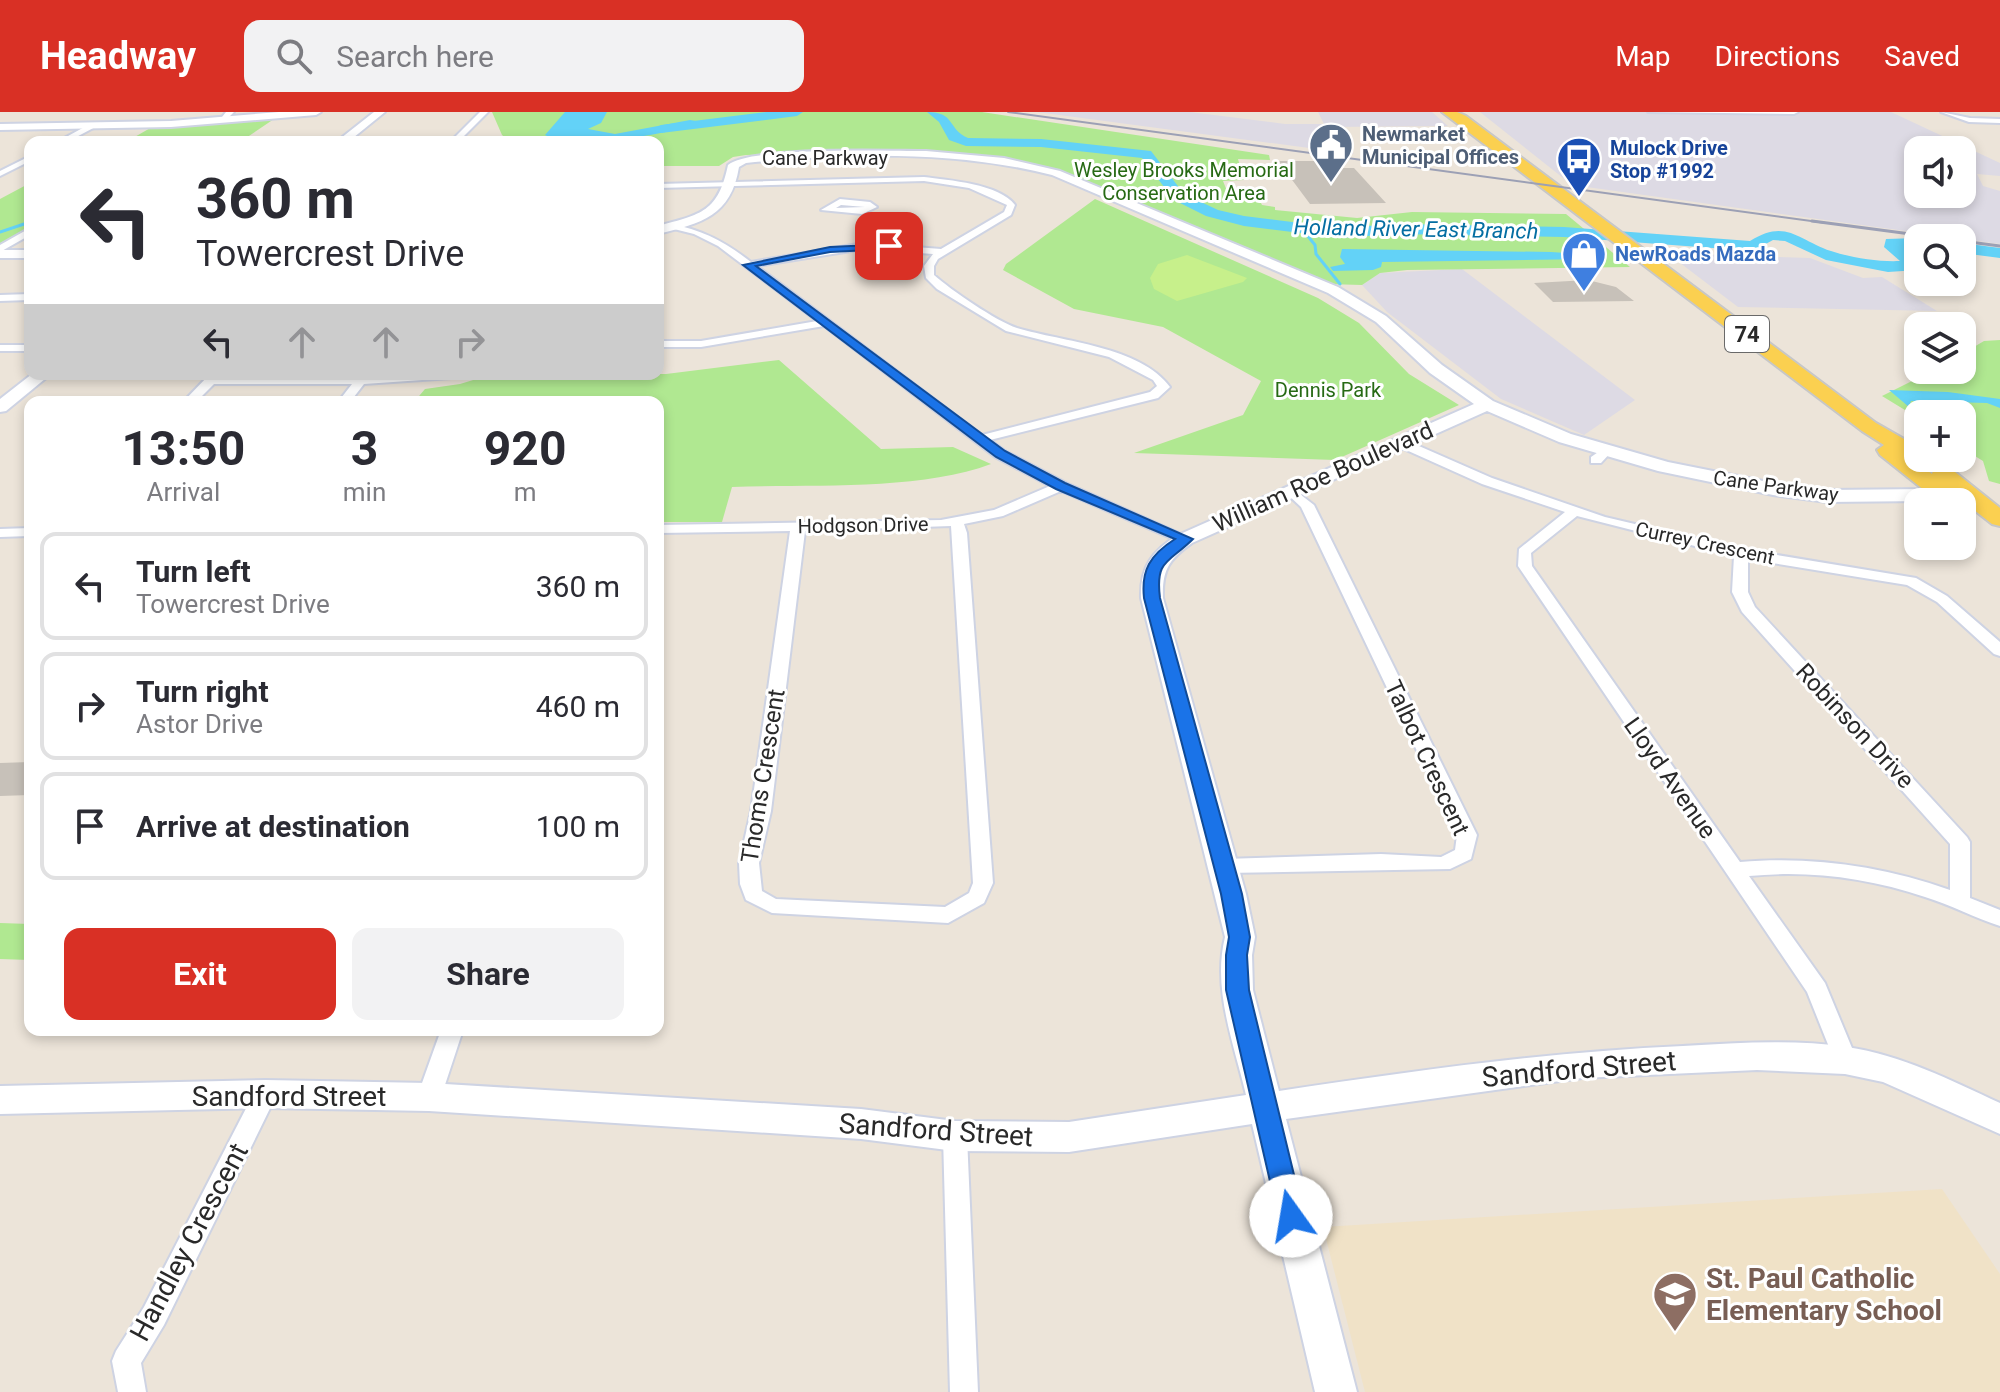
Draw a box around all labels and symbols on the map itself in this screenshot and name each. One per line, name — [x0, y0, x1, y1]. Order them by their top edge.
public building icon: Newmarket Municipal Offices — [1307, 121, 1355, 184]
place label: Newmarket Municipal Offices — [1362, 122, 1519, 169]
bus stop icon: Mulock Drive Stop #1992 — [1555, 135, 1603, 198]
place label: Mulock Drive Stop #1992 — [1610, 136, 1728, 183]
street label: Cane Parkway — [762, 146, 889, 170]
park label: Wesley Brooks Memorial Conservation Area — [1074, 158, 1294, 205]
pin — [855, 212, 923, 280]
water label: Holland River East Branch — [1293, 214, 1539, 244]
shop icon: NewRoads Mazda — [1560, 230, 1608, 293]
place label: NewRoads Mazda — [1615, 242, 1776, 266]
road number: 74 — [1725, 316, 1769, 352]
park label: Dennis Park — [1275, 378, 1382, 402]
street label: William Roe Boulevard — [1209, 416, 1437, 538]
street label: Cane Parkway — [1712, 465, 1841, 507]
street label: Hodgson Drive — [797, 512, 929, 538]
street label: Currey Crescent — [1633, 517, 1777, 569]
street label: Robinson Drive — [1790, 658, 1920, 794]
street label: Talbot Crescent — [1379, 676, 1475, 840]
street label: Thoms Crescent — [735, 687, 791, 865]
street label: Lloyd Avenue — [1618, 712, 1722, 844]
street label: Sandford Street — [1481, 1044, 1677, 1094]
street label: Sandford Street — [192, 1080, 386, 1113]
street label: Sandford Street — [838, 1107, 1034, 1153]
street label: Handley Crescent — [123, 1138, 255, 1346]
position arrow — [1249, 1174, 1333, 1258]
place label: St. Paul Catholic Elementary School — [1706, 1262, 1942, 1327]
school or university icon: St. Paul Catholic Elementary School — [1651, 1270, 1699, 1333]

